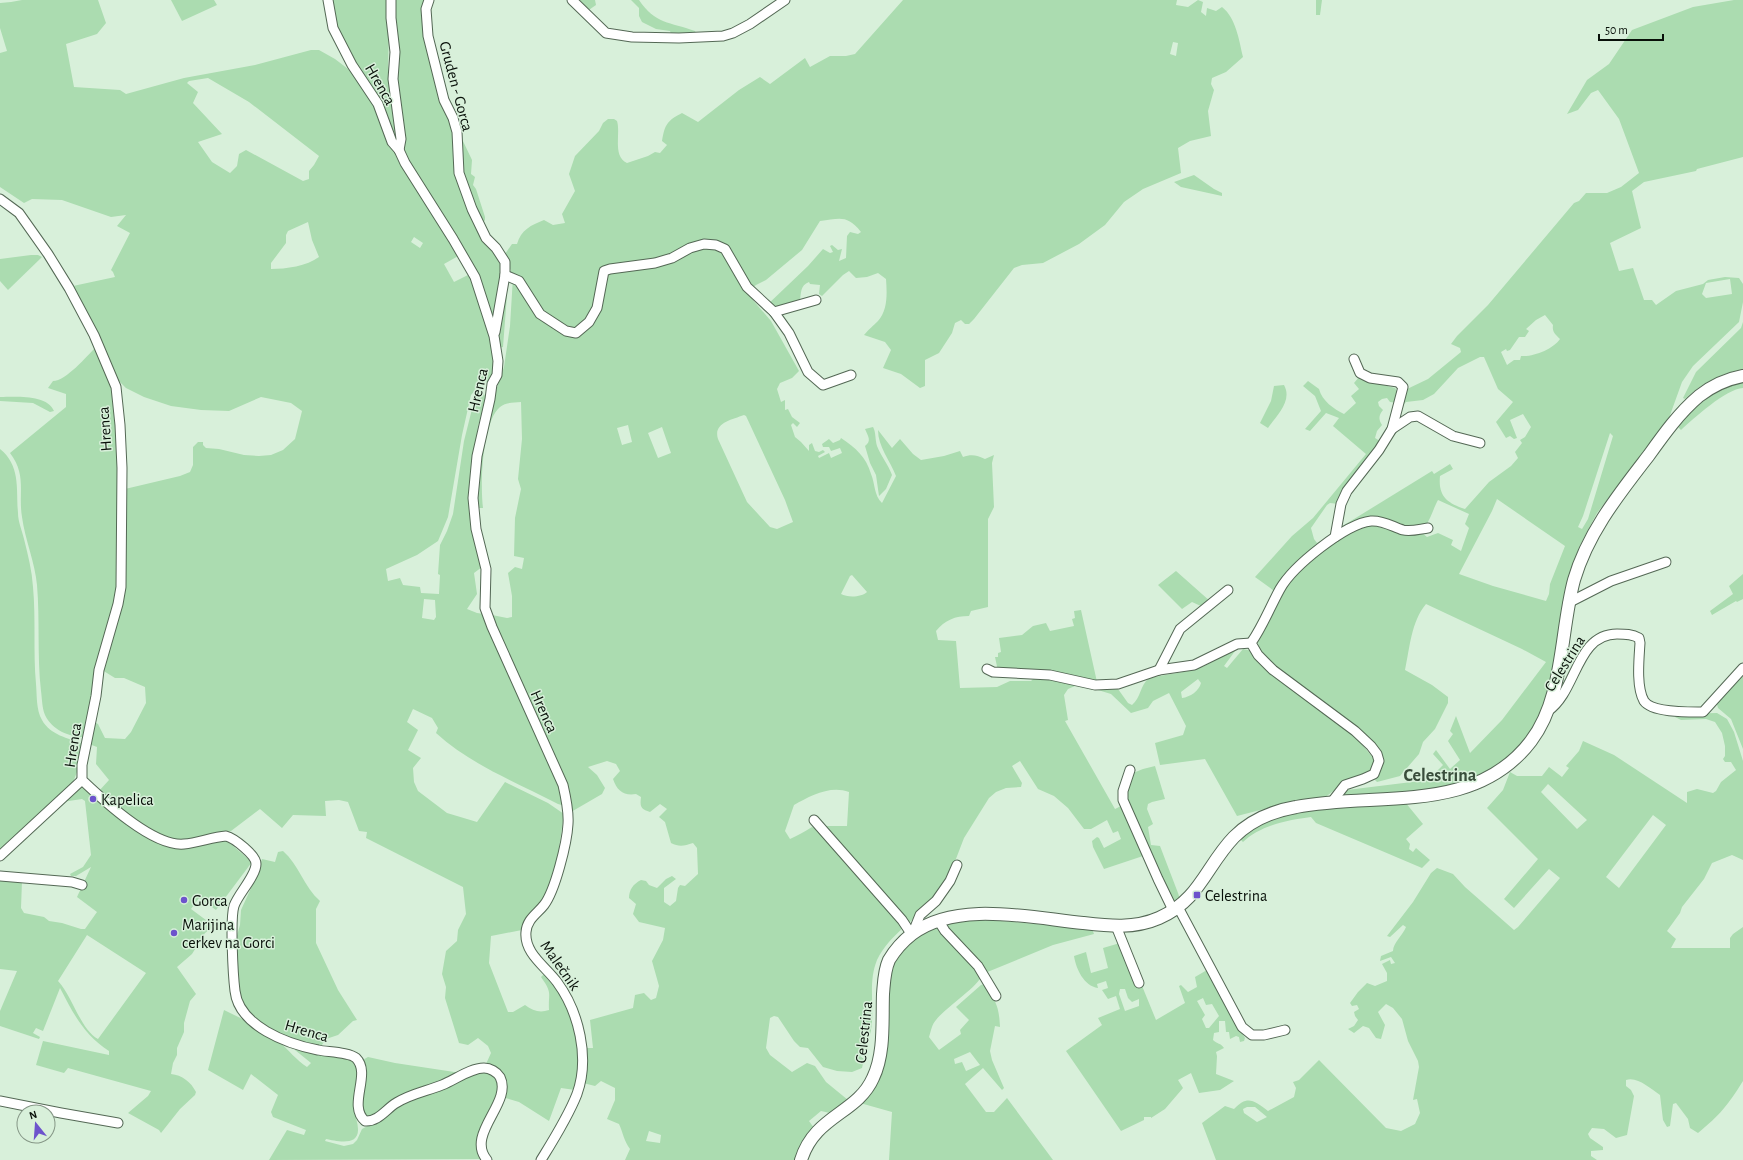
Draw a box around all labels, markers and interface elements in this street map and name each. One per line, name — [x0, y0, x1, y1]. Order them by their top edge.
scale bar — [1599, 16, 1663, 42]
text: 50 m — [1605, 24, 1628, 36]
street label: Gruden - Gorca — [436, 40, 476, 133]
street label: Hrenca — [362, 61, 398, 108]
street label: Hrenca — [465, 367, 491, 414]
street label: Hrenca — [95, 406, 115, 452]
street label: Celestrina — [1542, 633, 1588, 694]
street label: Hrenca — [528, 688, 561, 735]
street label: Hrenca — [62, 722, 84, 769]
district label: Celestrina — [1404, 767, 1477, 785]
place label: Kapelica — [101, 792, 154, 808]
marker: Kapelica — [88, 794, 98, 804]
place label: Celestrina — [1205, 888, 1267, 904]
marker: Celestrina — [1192, 890, 1202, 900]
place label: Gorca — [192, 893, 228, 909]
marker: Gorca — [179, 895, 189, 905]
place label: Marijina cerkev na Gorci — [182, 917, 275, 951]
marker: Marijina cerkev na Gorci — [169, 928, 179, 938]
street label: Malečnik — [537, 938, 583, 994]
street label: Celestrina — [853, 1000, 875, 1064]
street label: Hrenca — [283, 1017, 331, 1045]
north arrow — [16, 1104, 56, 1144]
text: N — [28, 1109, 38, 1121]

